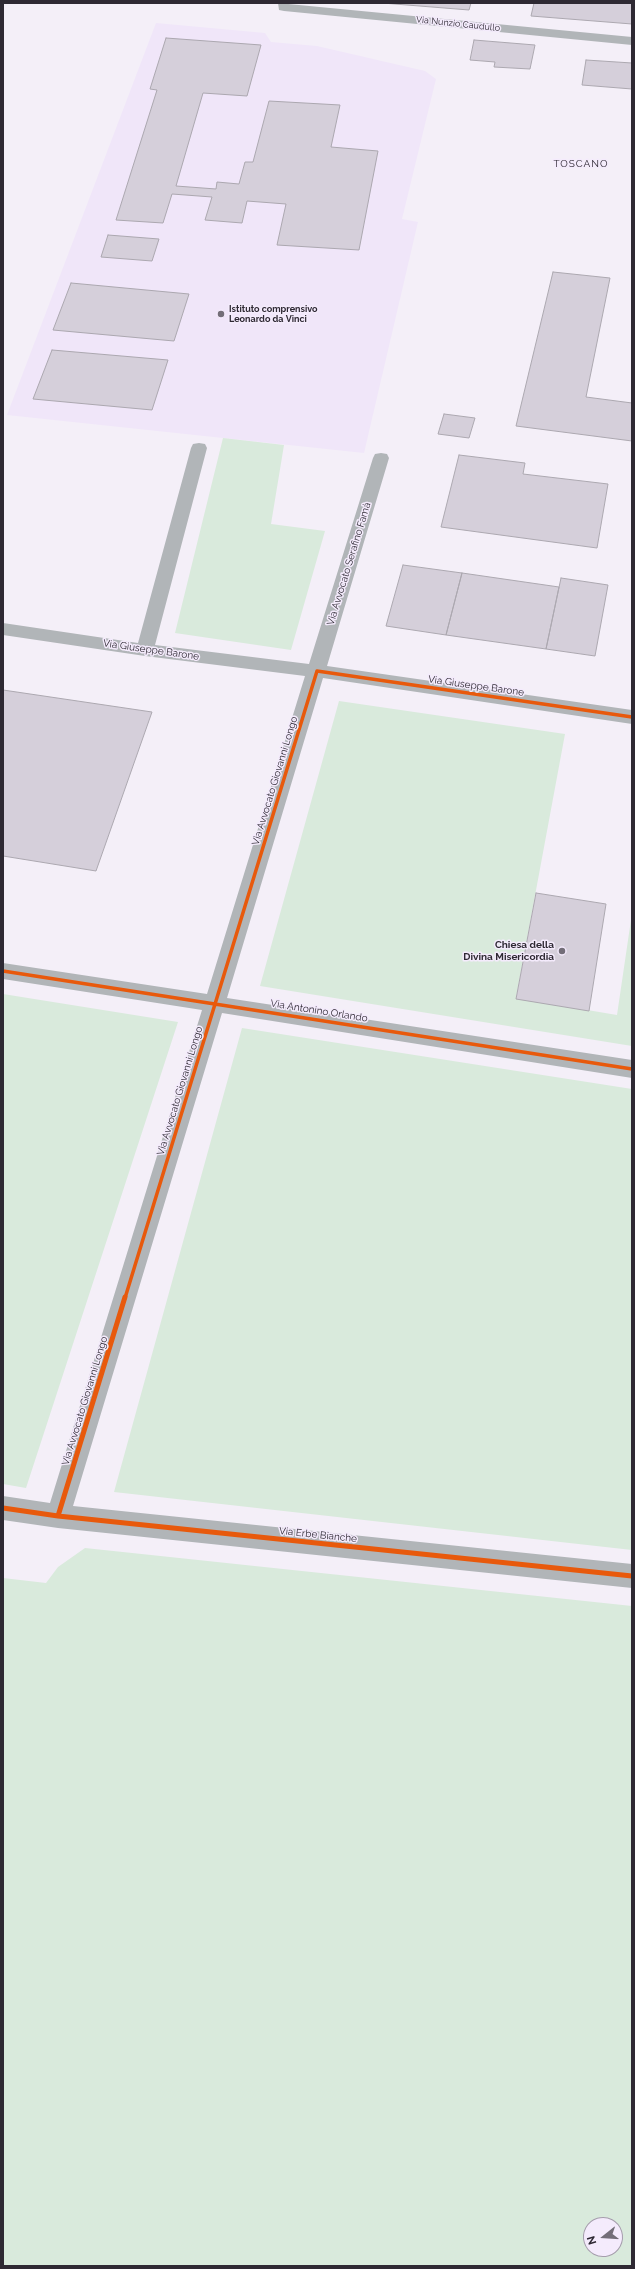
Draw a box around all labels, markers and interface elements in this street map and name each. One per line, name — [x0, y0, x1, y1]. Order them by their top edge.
street label: Via Nunzio Caudullo — [415, 14, 501, 34]
district label: TOSCANO — [553, 158, 609, 170]
place label: Istituto comprensivo Leonardo da Vinci — [229, 304, 318, 325]
marker: Istituto comprensivo Leonardo da Vinci — [216, 309, 226, 319]
street label: Via Avvocato Serafino Famà — [325, 501, 373, 627]
street label: Via Giuseppe Barone — [102, 637, 200, 663]
street label: Via Giuseppe Barone — [427, 673, 525, 699]
street label: Via Avvocato Giovanni Longo — [250, 715, 300, 847]
place label: Chiesa della Divina Misericordia — [463, 939, 554, 962]
marker: Chiesa della Divina Misericordia — [557, 946, 567, 956]
street label: Via Antonino Orlando — [270, 997, 368, 1025]
street label: Via Avvocato Giovanni Longo — [155, 1025, 205, 1157]
street label: Via Avvocato Giovanni Longo — [60, 1335, 110, 1467]
street label: Via Erbe Bianche — [278, 1525, 358, 1545]
north arrow — [583, 2217, 623, 2257]
text: N — [585, 2234, 599, 2246]

